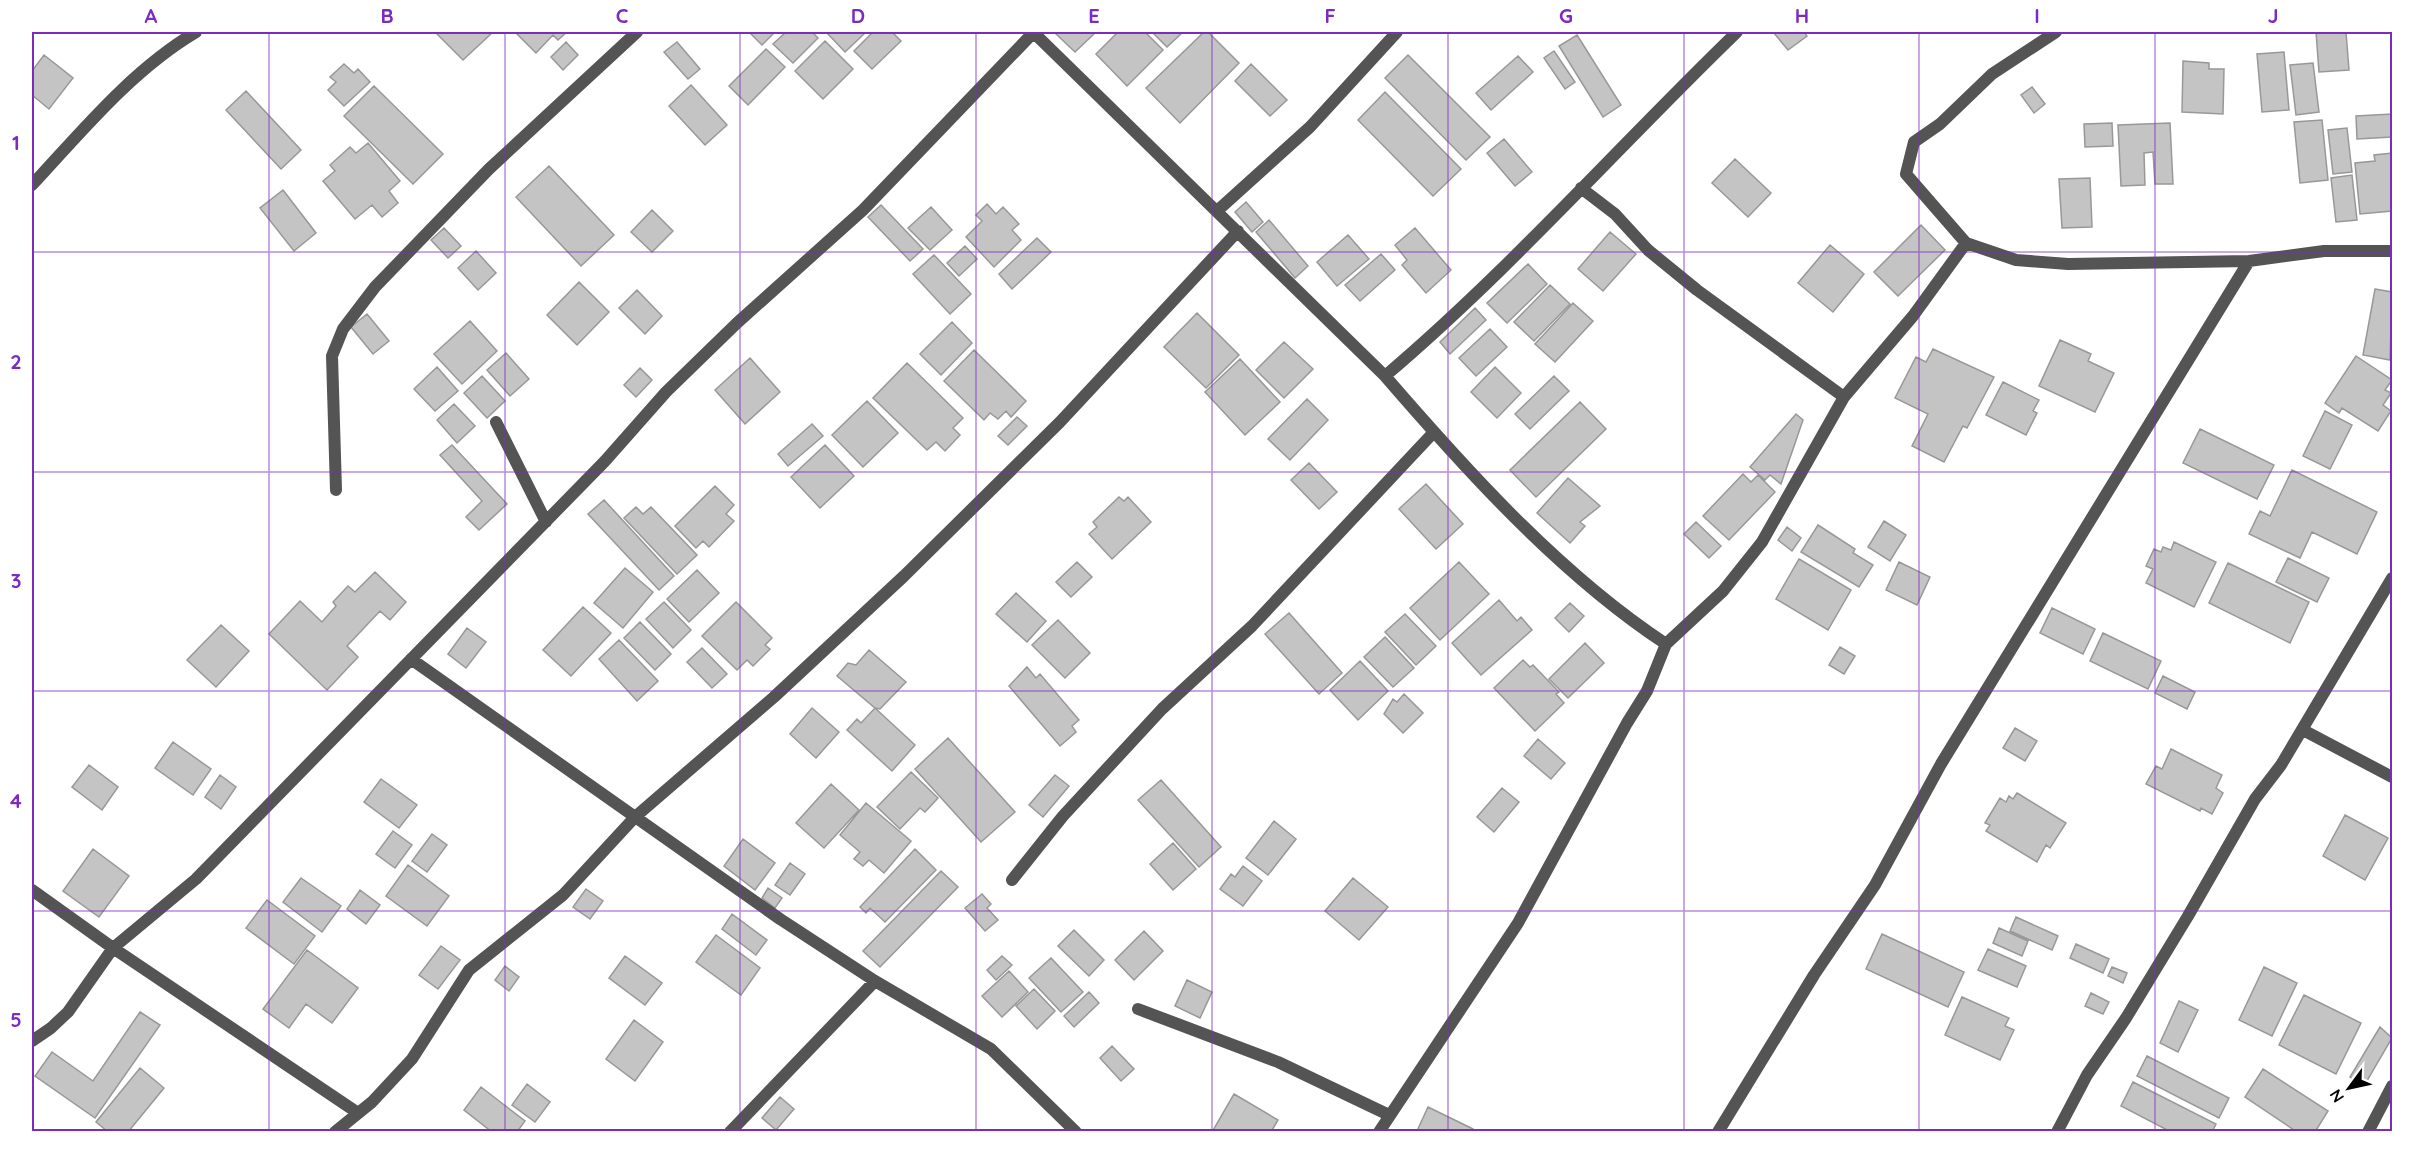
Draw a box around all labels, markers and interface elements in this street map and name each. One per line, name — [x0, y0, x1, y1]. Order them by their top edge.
text: A — [145, 3, 158, 28]
text: B — [380, 3, 394, 28]
text: C — [616, 3, 629, 28]
text: D — [851, 3, 865, 28]
text: E — [1088, 3, 1100, 28]
text: F — [1324, 3, 1336, 28]
text: G — [1559, 3, 1573, 28]
text: H — [1795, 3, 1809, 28]
text: I — [2034, 3, 2040, 28]
text: J — [2267, 3, 2279, 28]
text: 1 — [12, 130, 20, 155]
text: 2 — [10, 349, 22, 374]
text: 3 — [11, 568, 21, 593]
text: 4 — [10, 788, 22, 813]
text: 5 — [10, 1007, 22, 1032]
north arrow — [2319, 1058, 2379, 1118]
text: N — [2325, 1086, 2348, 1107]

